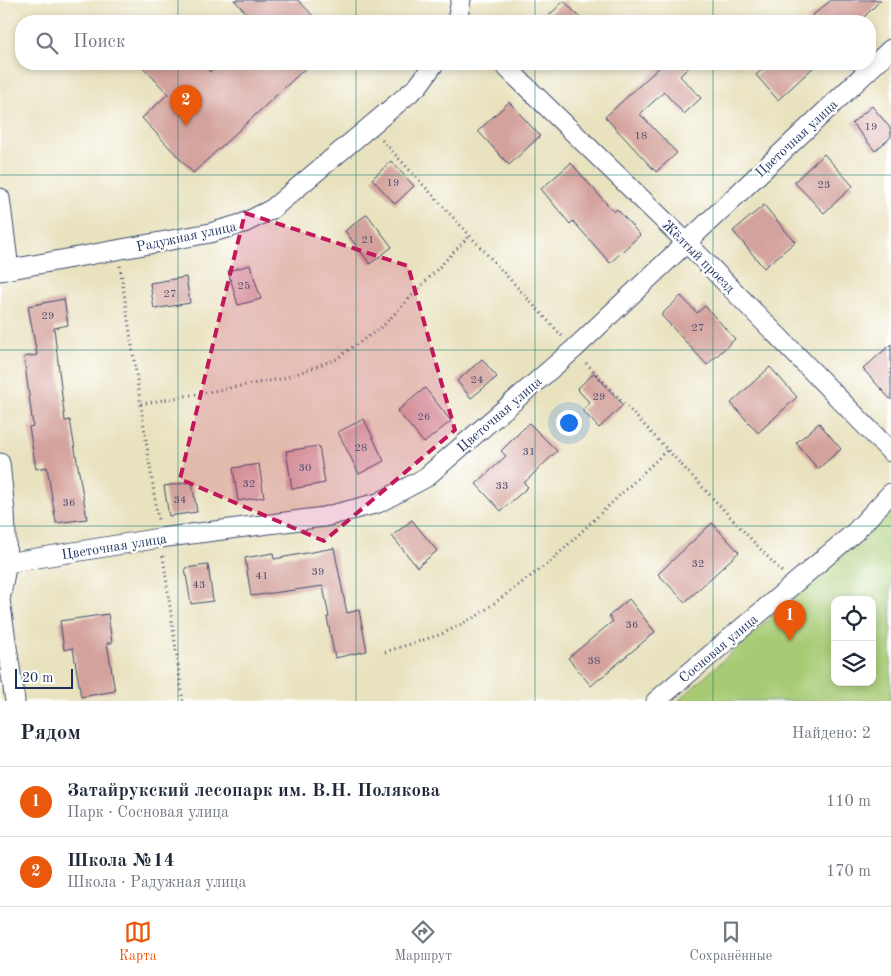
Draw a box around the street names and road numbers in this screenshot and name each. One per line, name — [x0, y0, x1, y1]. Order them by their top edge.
street label: Цветочная улица — [753, 97, 840, 180]
street label: Жёлтый проезд — [659, 218, 737, 296]
street label: Радужная улица — [135, 220, 238, 254]
street label: Цветочная улица — [455, 374, 545, 455]
street label: Цветочная улица — [60, 532, 168, 562]
street label: Сосновая улица — [677, 612, 761, 686]

